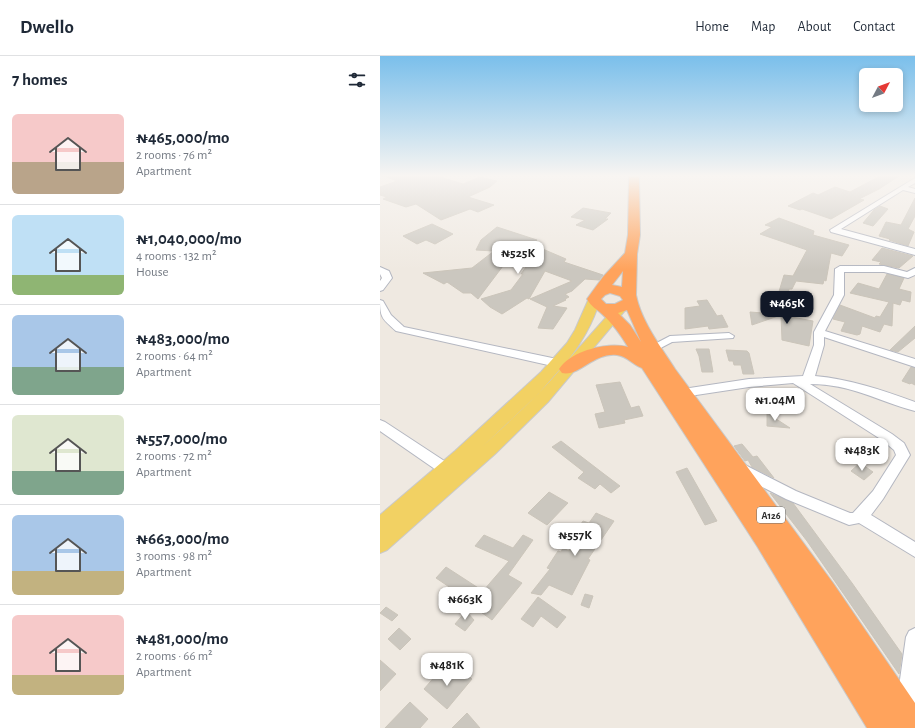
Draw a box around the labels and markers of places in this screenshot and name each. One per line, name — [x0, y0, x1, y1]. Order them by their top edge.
pin: ₦525K — [490, 241, 546, 275]
pin: ₦465K — [759, 291, 815, 325]
pin: ₦1.04M — [742, 388, 808, 422]
pin: ₦483K — [834, 438, 890, 472]
pin: ₦557K — [547, 523, 603, 557]
pin: ₦663K — [437, 587, 493, 621]
pin: ₦481K — [419, 653, 475, 687]

